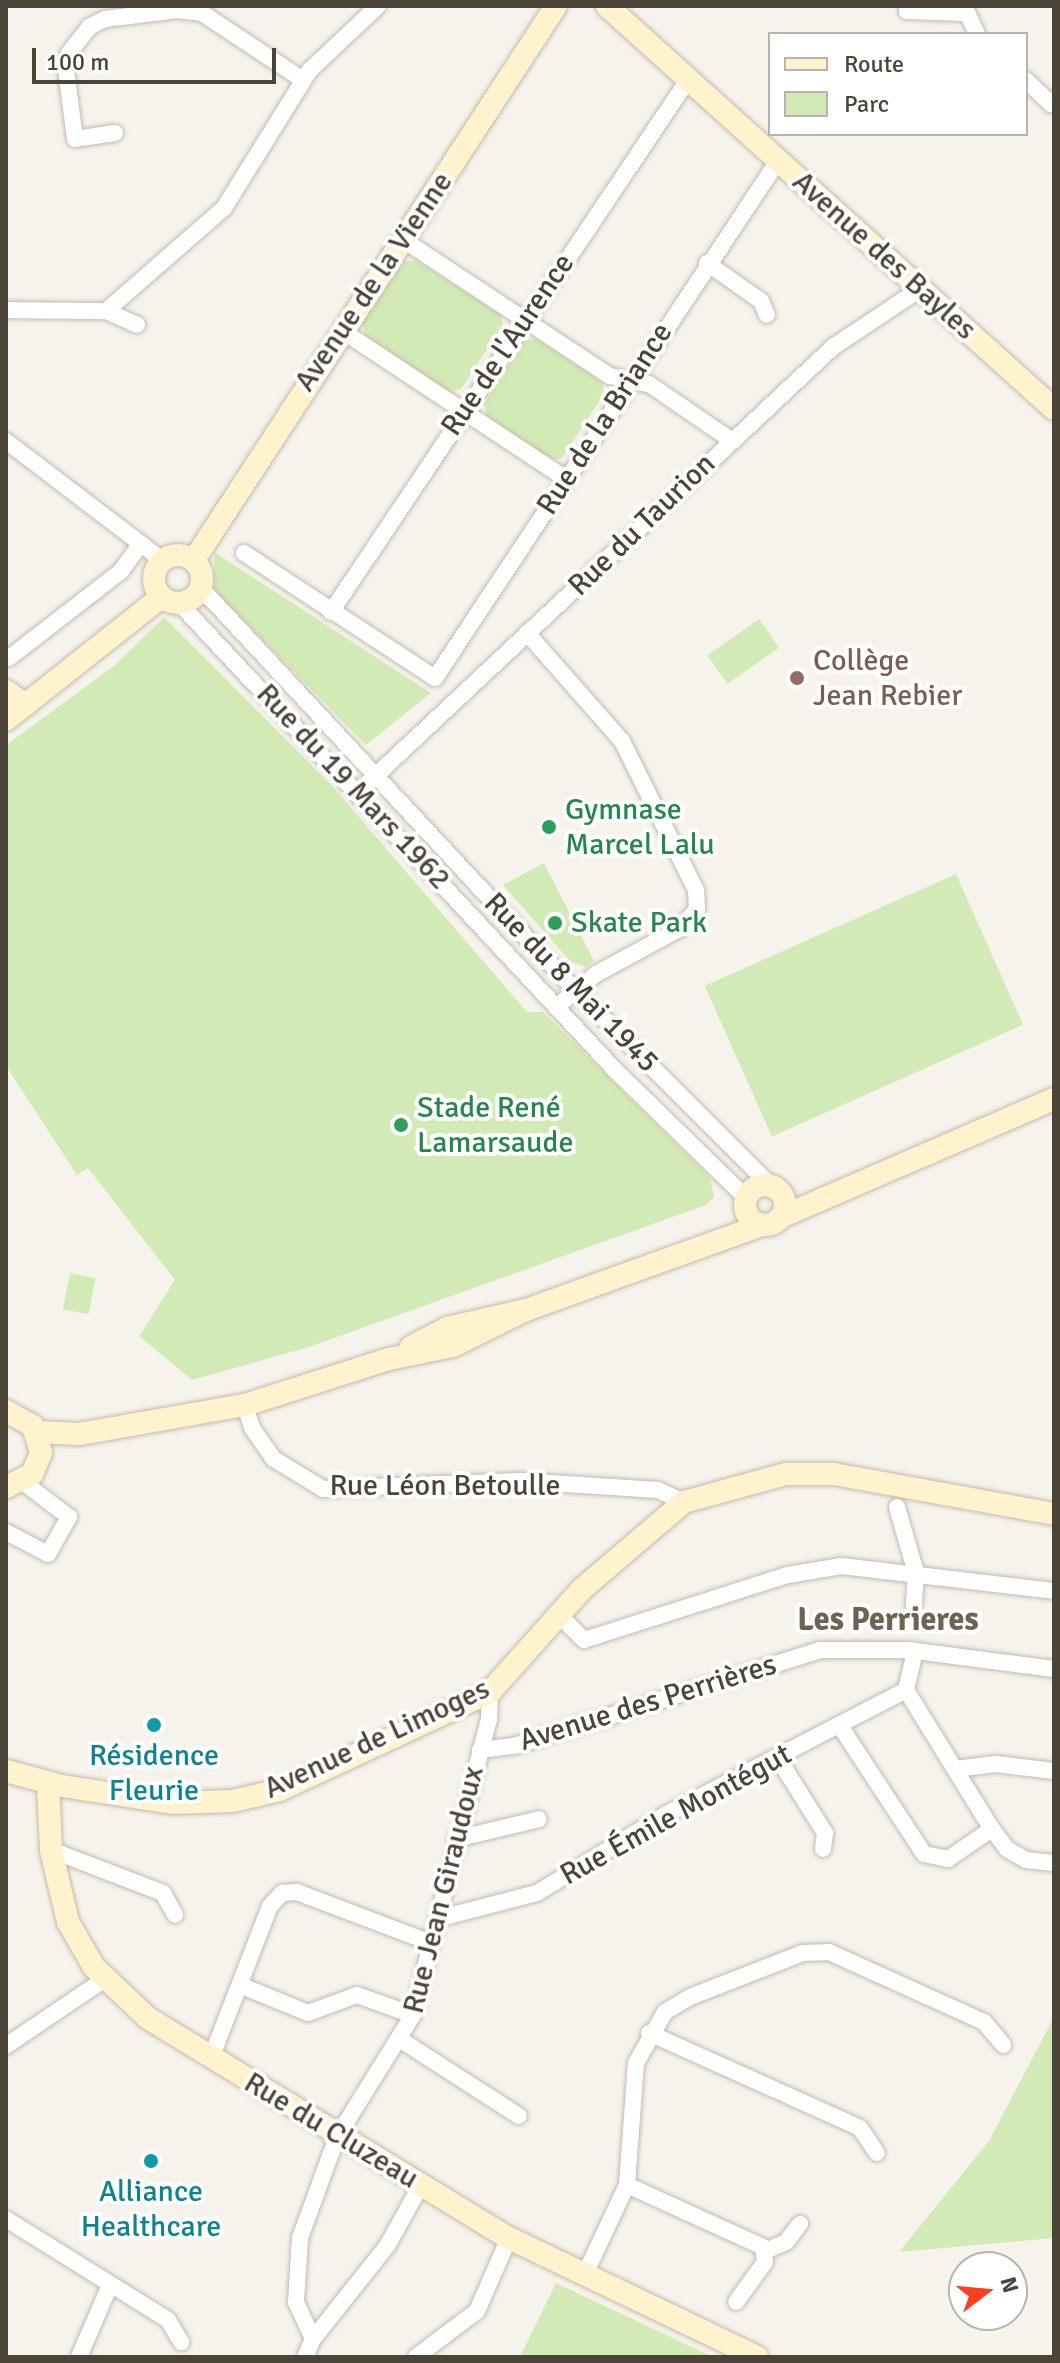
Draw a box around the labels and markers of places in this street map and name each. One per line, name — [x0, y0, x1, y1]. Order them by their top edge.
place label: Collège Jean Rebier — [813, 643, 962, 714]
marker: Collège Jean Rebier — [788, 669, 806, 687]
place label: Gymnase Marcel Lalu — [565, 792, 715, 862]
marker: Gymnase Marcel Lalu — [540, 818, 558, 836]
place label: Skate Park — [571, 905, 707, 941]
marker: Skate Park — [546, 914, 564, 932]
place label: Stade René Lamarsaude — [417, 1090, 573, 1160]
marker: Stade René Lamarsaude — [392, 1116, 410, 1134]
marker: Résidence Fleurie — [145, 1716, 163, 1734]
place label: Résidence Fleurie — [89, 1738, 219, 1808]
marker: Alliance Healthcare — [142, 2152, 160, 2170]
place label: Alliance Healthcare — [81, 2174, 221, 2244]

